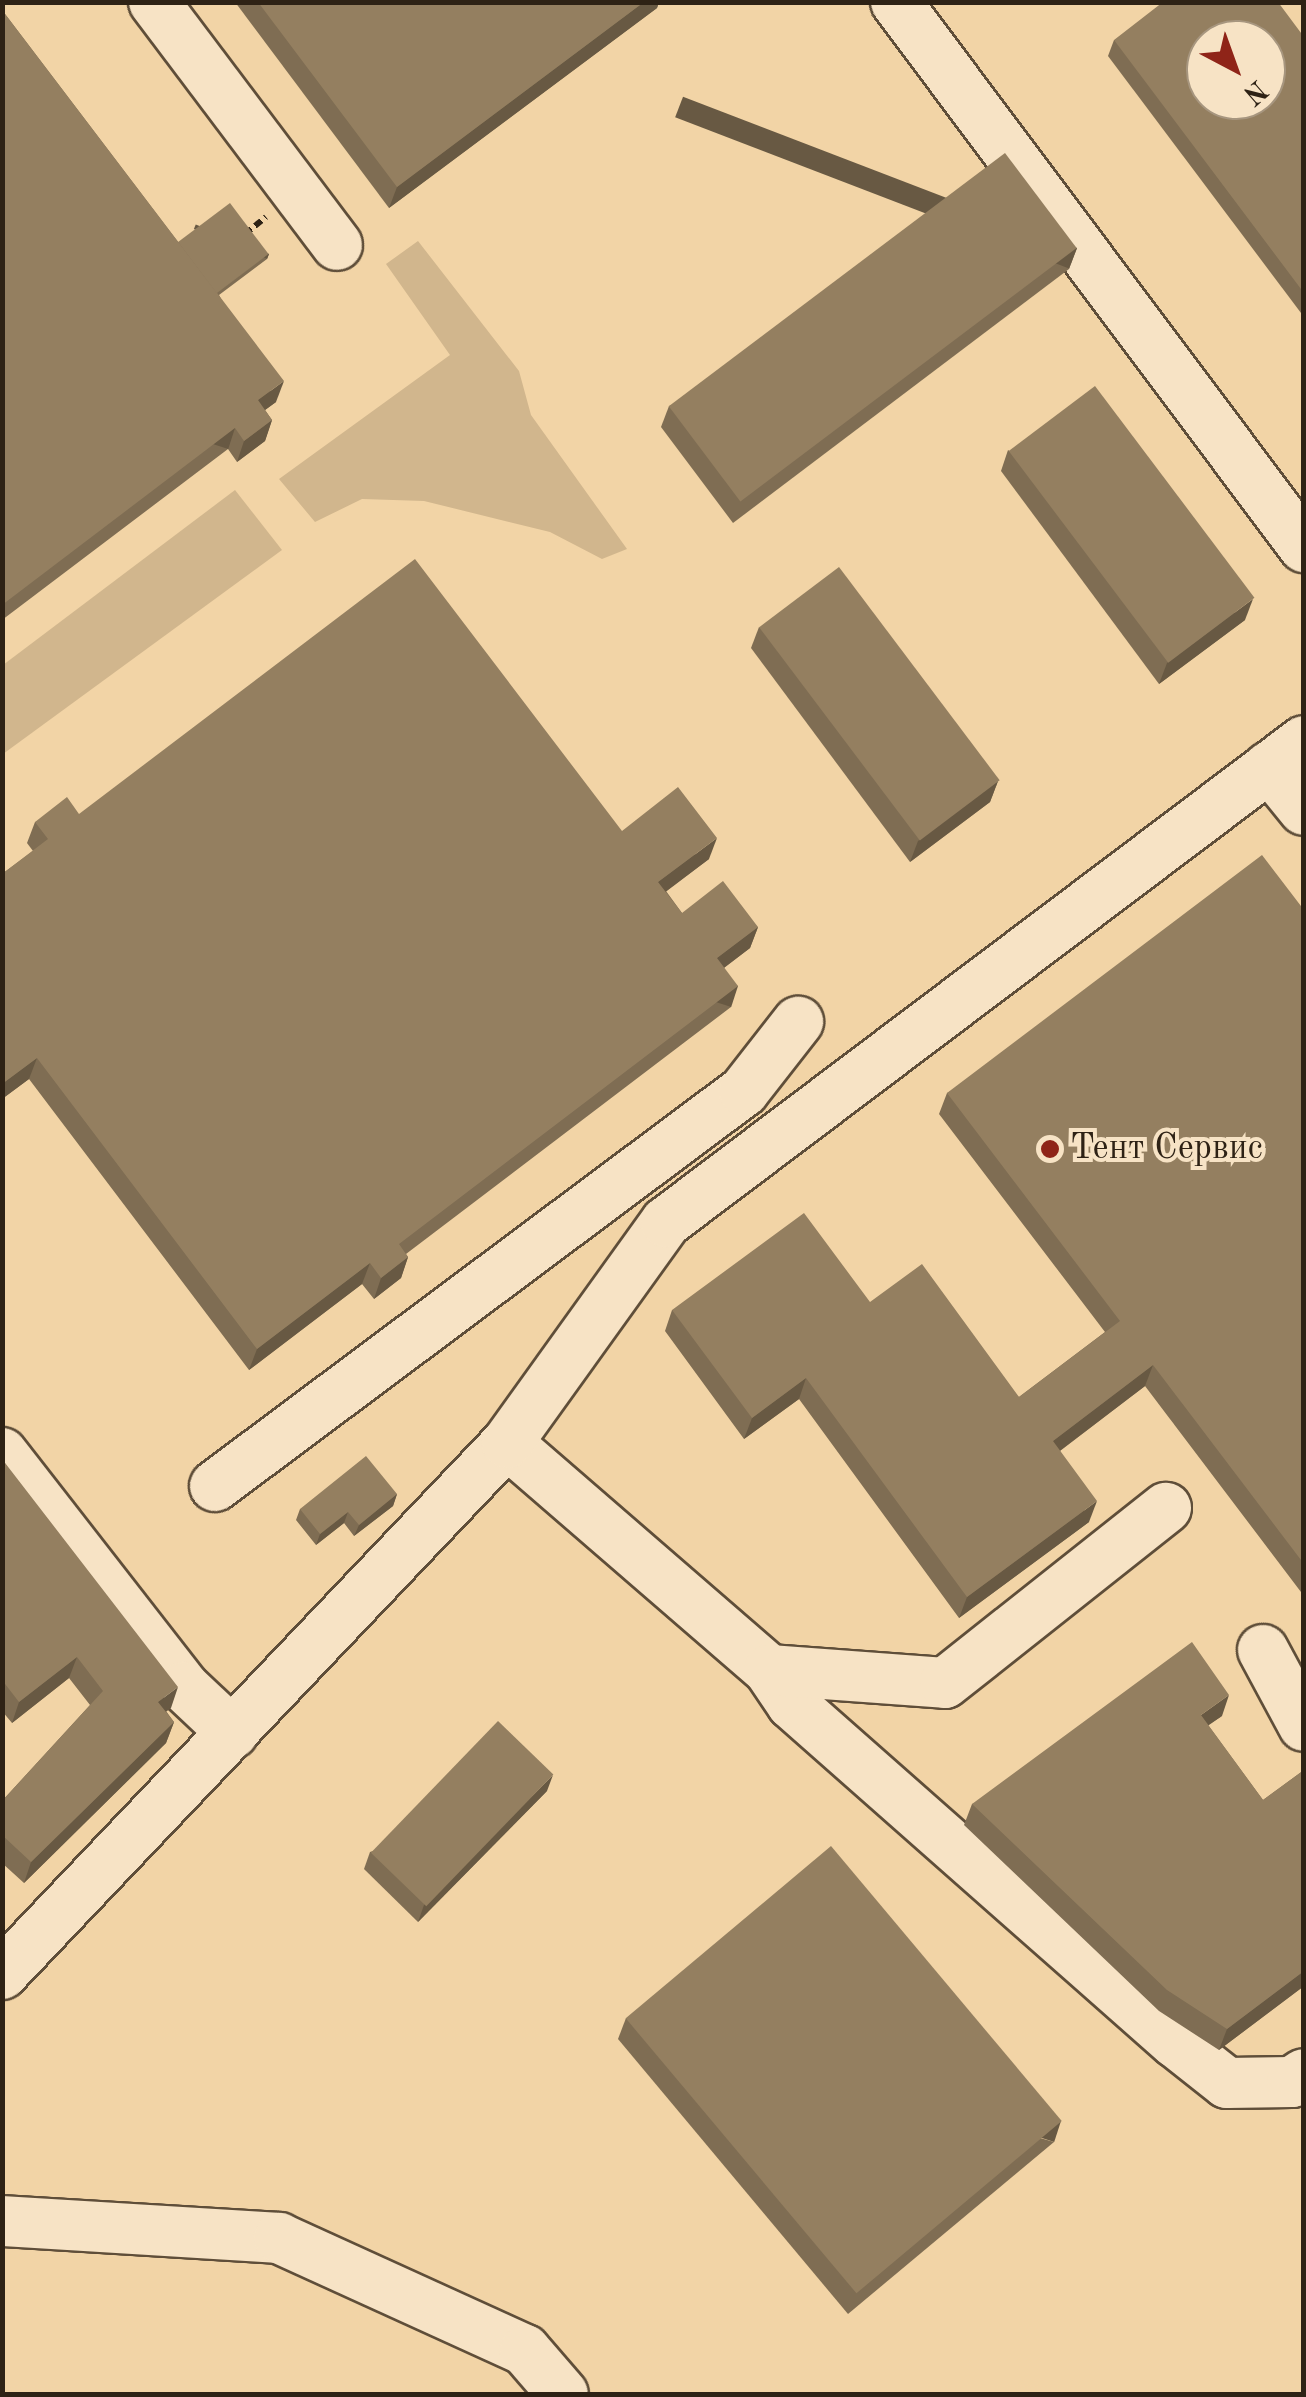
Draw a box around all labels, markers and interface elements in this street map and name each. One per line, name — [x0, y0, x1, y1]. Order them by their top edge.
north arrow — [1186, 20, 1286, 120]
text: N — [1237, 74, 1272, 109]
place label: Тент Сервис — [1070, 1128, 1263, 1170]
marker: Тент Сервис — [1039, 1138, 1061, 1160]

